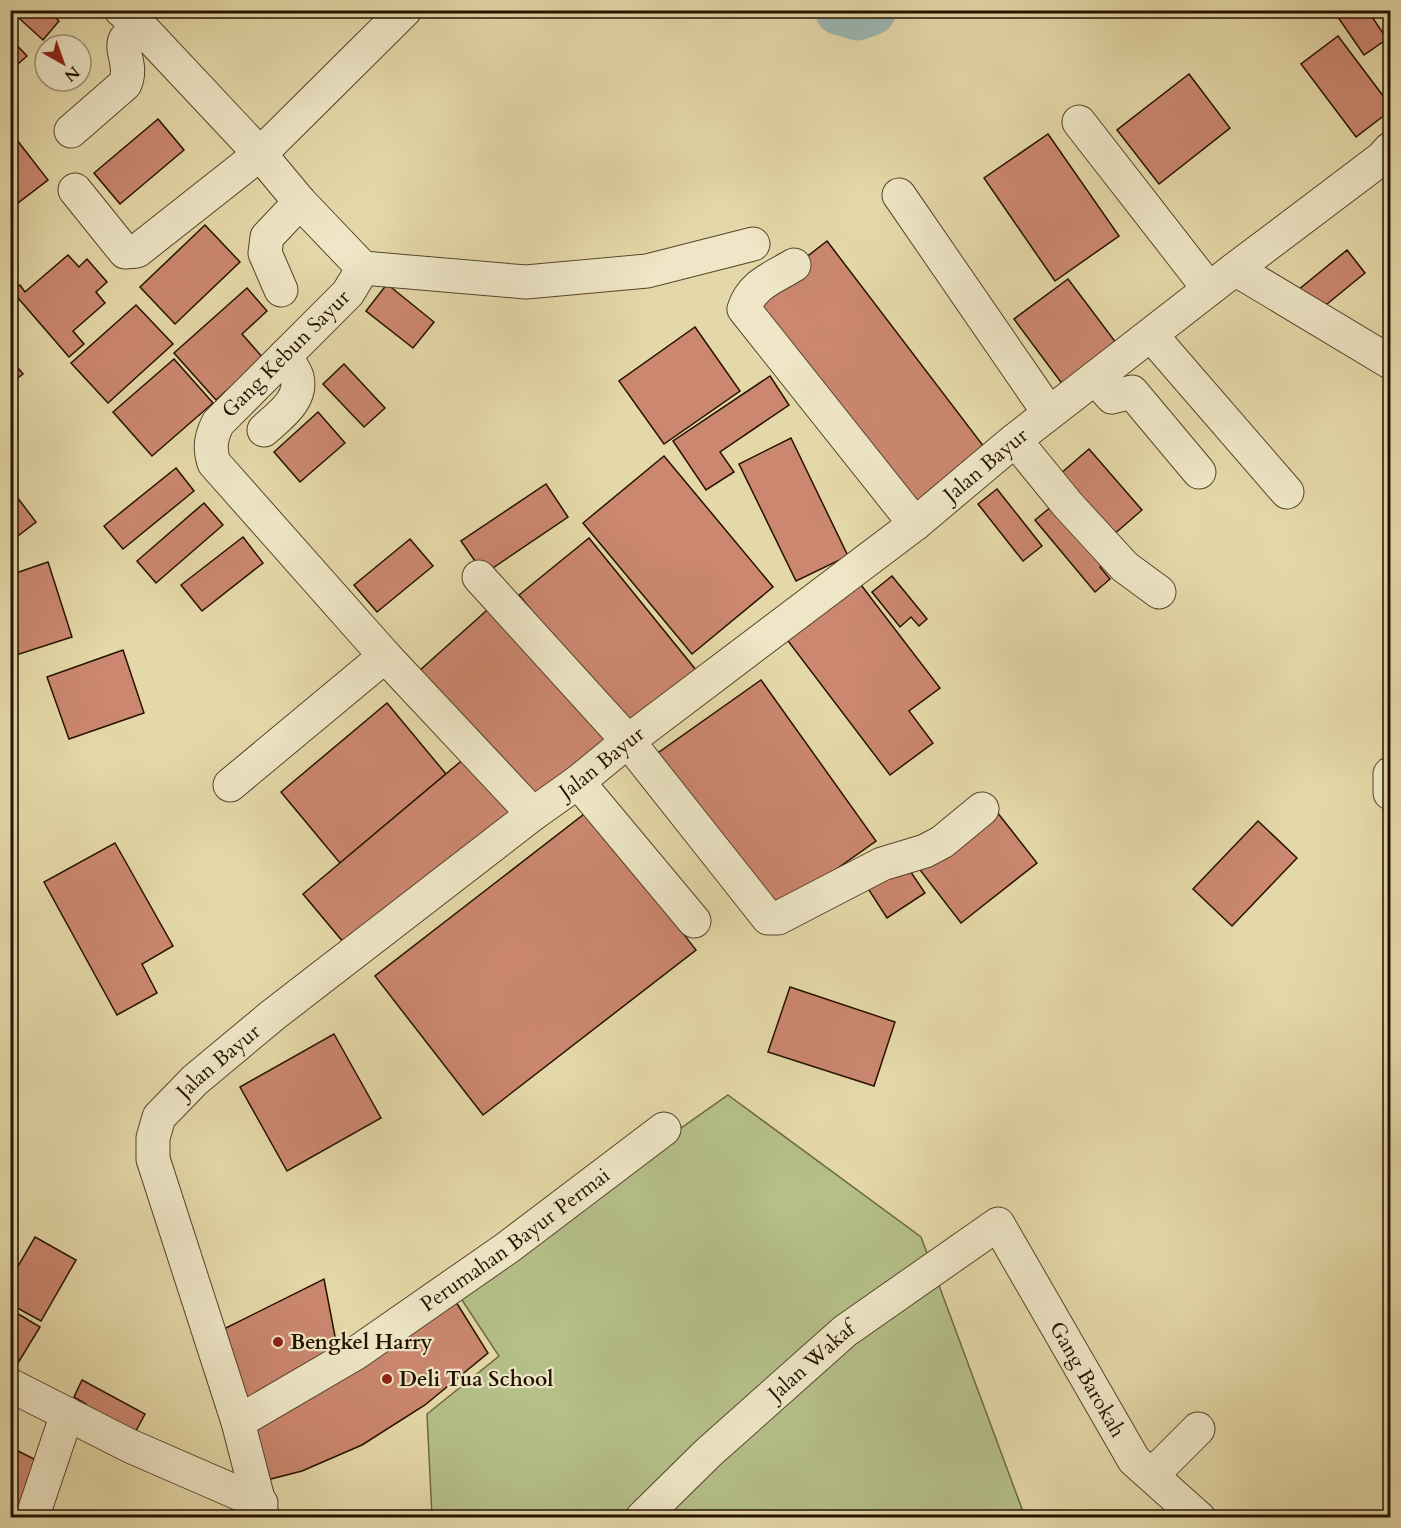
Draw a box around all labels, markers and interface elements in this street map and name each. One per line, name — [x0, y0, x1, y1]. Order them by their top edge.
north arrow — [33, 33, 93, 93]
text: N — [60, 61, 84, 87]
street label: Gang Kebun Sayur — [215, 283, 357, 425]
street label: Jalan Bayur — [935, 421, 1034, 511]
street label: Jalan Bayur — [551, 719, 650, 807]
street label: Jalan Bayur — [168, 1017, 267, 1107]
street label: Perumahan Bayur Permai — [415, 1161, 616, 1318]
street label: Jalan Wakaf — [759, 1312, 863, 1409]
street label: Gang Barokah — [1043, 1316, 1133, 1443]
place label: Bengkel Harry — [290, 1328, 433, 1357]
marker: Bengkel Harry — [271, 1335, 285, 1349]
place label: Deli Tua School — [399, 1365, 553, 1394]
marker: Deli Tua School — [380, 1372, 394, 1386]

